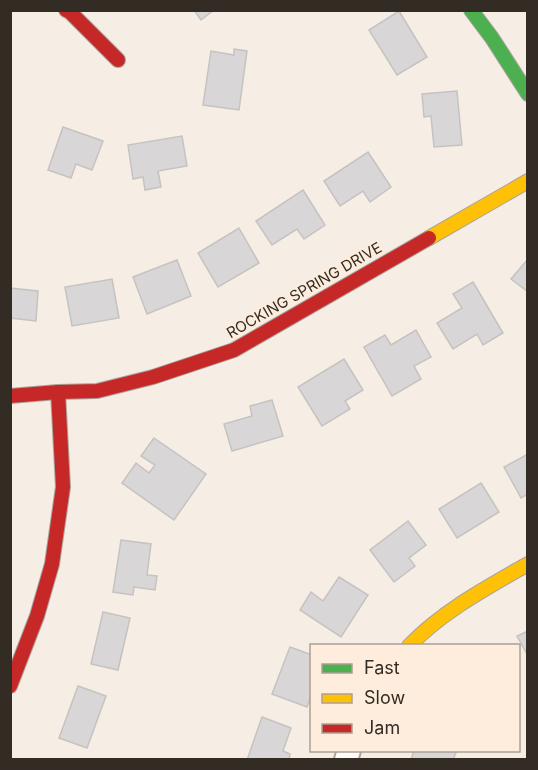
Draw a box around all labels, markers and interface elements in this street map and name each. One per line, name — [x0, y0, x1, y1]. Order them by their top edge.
street label: ROCKING SPRING DRIVE — [223, 238, 385, 342]
legend — [310, 644, 520, 752]
text: Fast — [364, 657, 400, 678]
text: Slow — [364, 687, 405, 708]
text: Jam — [364, 717, 400, 738]

